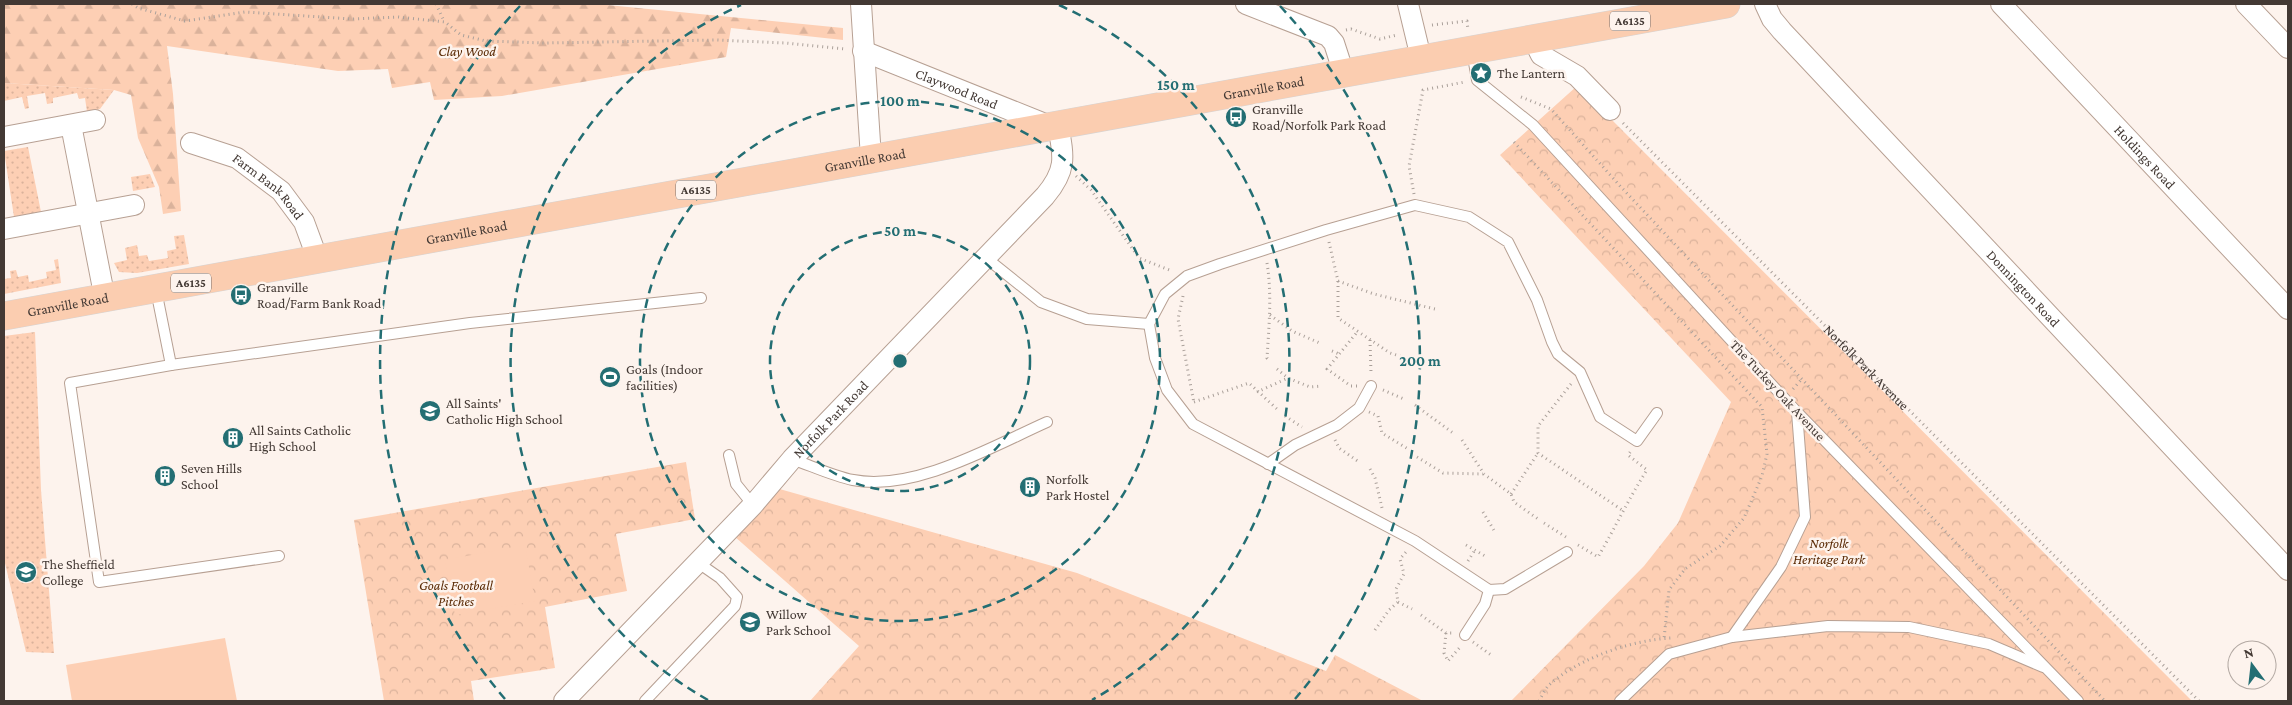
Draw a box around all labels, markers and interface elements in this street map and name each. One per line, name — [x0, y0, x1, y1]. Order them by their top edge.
road number: A6135 — [1610, 12, 1650, 30]
park label: Clay Wood — [438, 43, 496, 59]
place icon: The Lantern — [1469, 61, 1493, 85]
street label: Claywood Road — [913, 65, 1001, 113]
place label: The Lantern — [1497, 65, 1566, 81]
street label: Granville Road — [1222, 72, 1306, 103]
text: 150 m — [1157, 77, 1195, 93]
text: 100 m — [880, 93, 920, 109]
place label: Granville Road/Norfolk Park Road — [1252, 101, 1387, 133]
bus stop icon: Granville Road/Norfolk Park Road — [1224, 105, 1248, 129]
street label: Holdings Road — [2111, 122, 2179, 193]
street label: Granville Road — [823, 145, 907, 175]
street label: Farm Bank Road — [230, 150, 308, 223]
road number: A6135 — [676, 180, 716, 200]
street label: Granville Road — [425, 217, 509, 247]
text: 50 m — [884, 223, 916, 239]
street label: Donnington Road — [1984, 247, 2064, 330]
road number: A6135 — [171, 274, 211, 292]
place label: Granville Road/Farm Bank Road — [257, 279, 382, 311]
bus stop icon: Granville Road/Farm Bank Road — [229, 283, 253, 307]
street label: Granville Road — [26, 289, 110, 320]
street label: Norfolk Park Avenue — [1821, 321, 1912, 413]
street label: The Turkey Oak Avenue — [1727, 336, 1829, 444]
centre of rings — [891, 352, 909, 370]
text: 200 m — [1399, 353, 1441, 369]
place label: Goals (Indoor facilities) — [626, 361, 703, 394]
sports icon: Goals (Indoor facilities) — [598, 365, 622, 389]
street label: Norfolk Park Road — [790, 377, 872, 461]
place label: All Saints' Catholic High School — [446, 395, 563, 427]
school or university icon: All Saints' Catholic High School — [418, 399, 442, 423]
place label: All Saints Catholic High School — [249, 422, 351, 454]
building icon: All Saints Catholic High School — [221, 426, 245, 450]
place label: Seven Hills School — [181, 460, 242, 492]
building icon: Seven Hills School — [153, 464, 177, 488]
place label: Norfolk Park Hostel — [1046, 471, 1110, 503]
building icon: Norfolk Park Hostel — [1018, 475, 1042, 499]
park label: Norfolk Heritage Park — [1793, 535, 1866, 567]
place label: The Sheffield College — [42, 556, 116, 588]
school or university icon: The Sheffield College — [14, 560, 38, 584]
park label: Goals Football Pitches — [419, 577, 494, 609]
place label: Willow Park School — [766, 606, 831, 638]
school or university icon: Willow Park School — [738, 610, 762, 634]
north arrow — [2227, 640, 2277, 690]
text: N — [2242, 643, 2256, 661]

